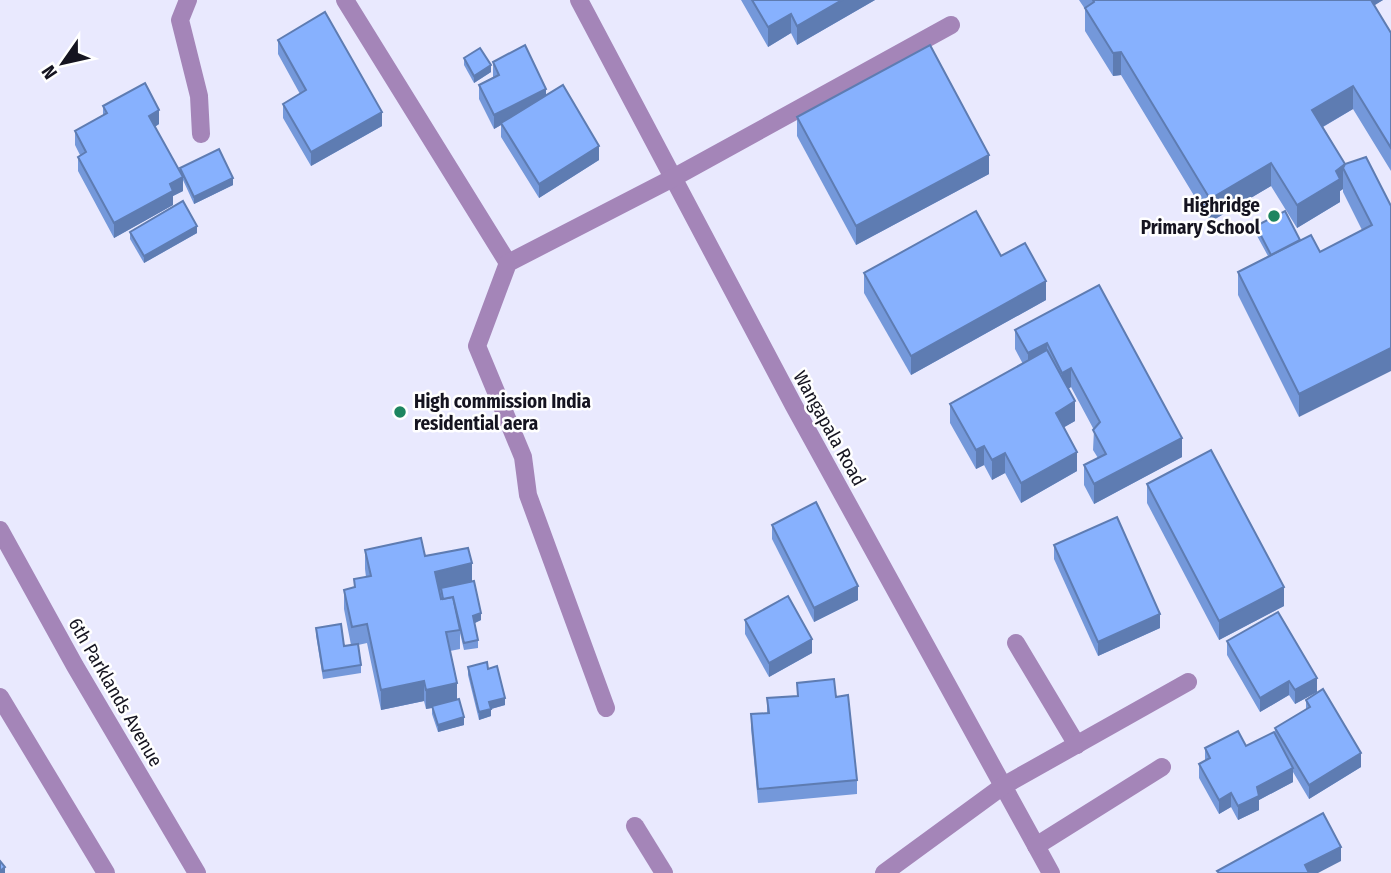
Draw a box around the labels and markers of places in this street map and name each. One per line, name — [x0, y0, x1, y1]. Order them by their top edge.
place label: Highridge Primary School — [1141, 194, 1261, 239]
marker: Highridge Primary School — [1266, 208, 1282, 224]
place label: High commission India residential aera — [414, 390, 591, 435]
marker: High commission India residential aera — [392, 404, 408, 420]

